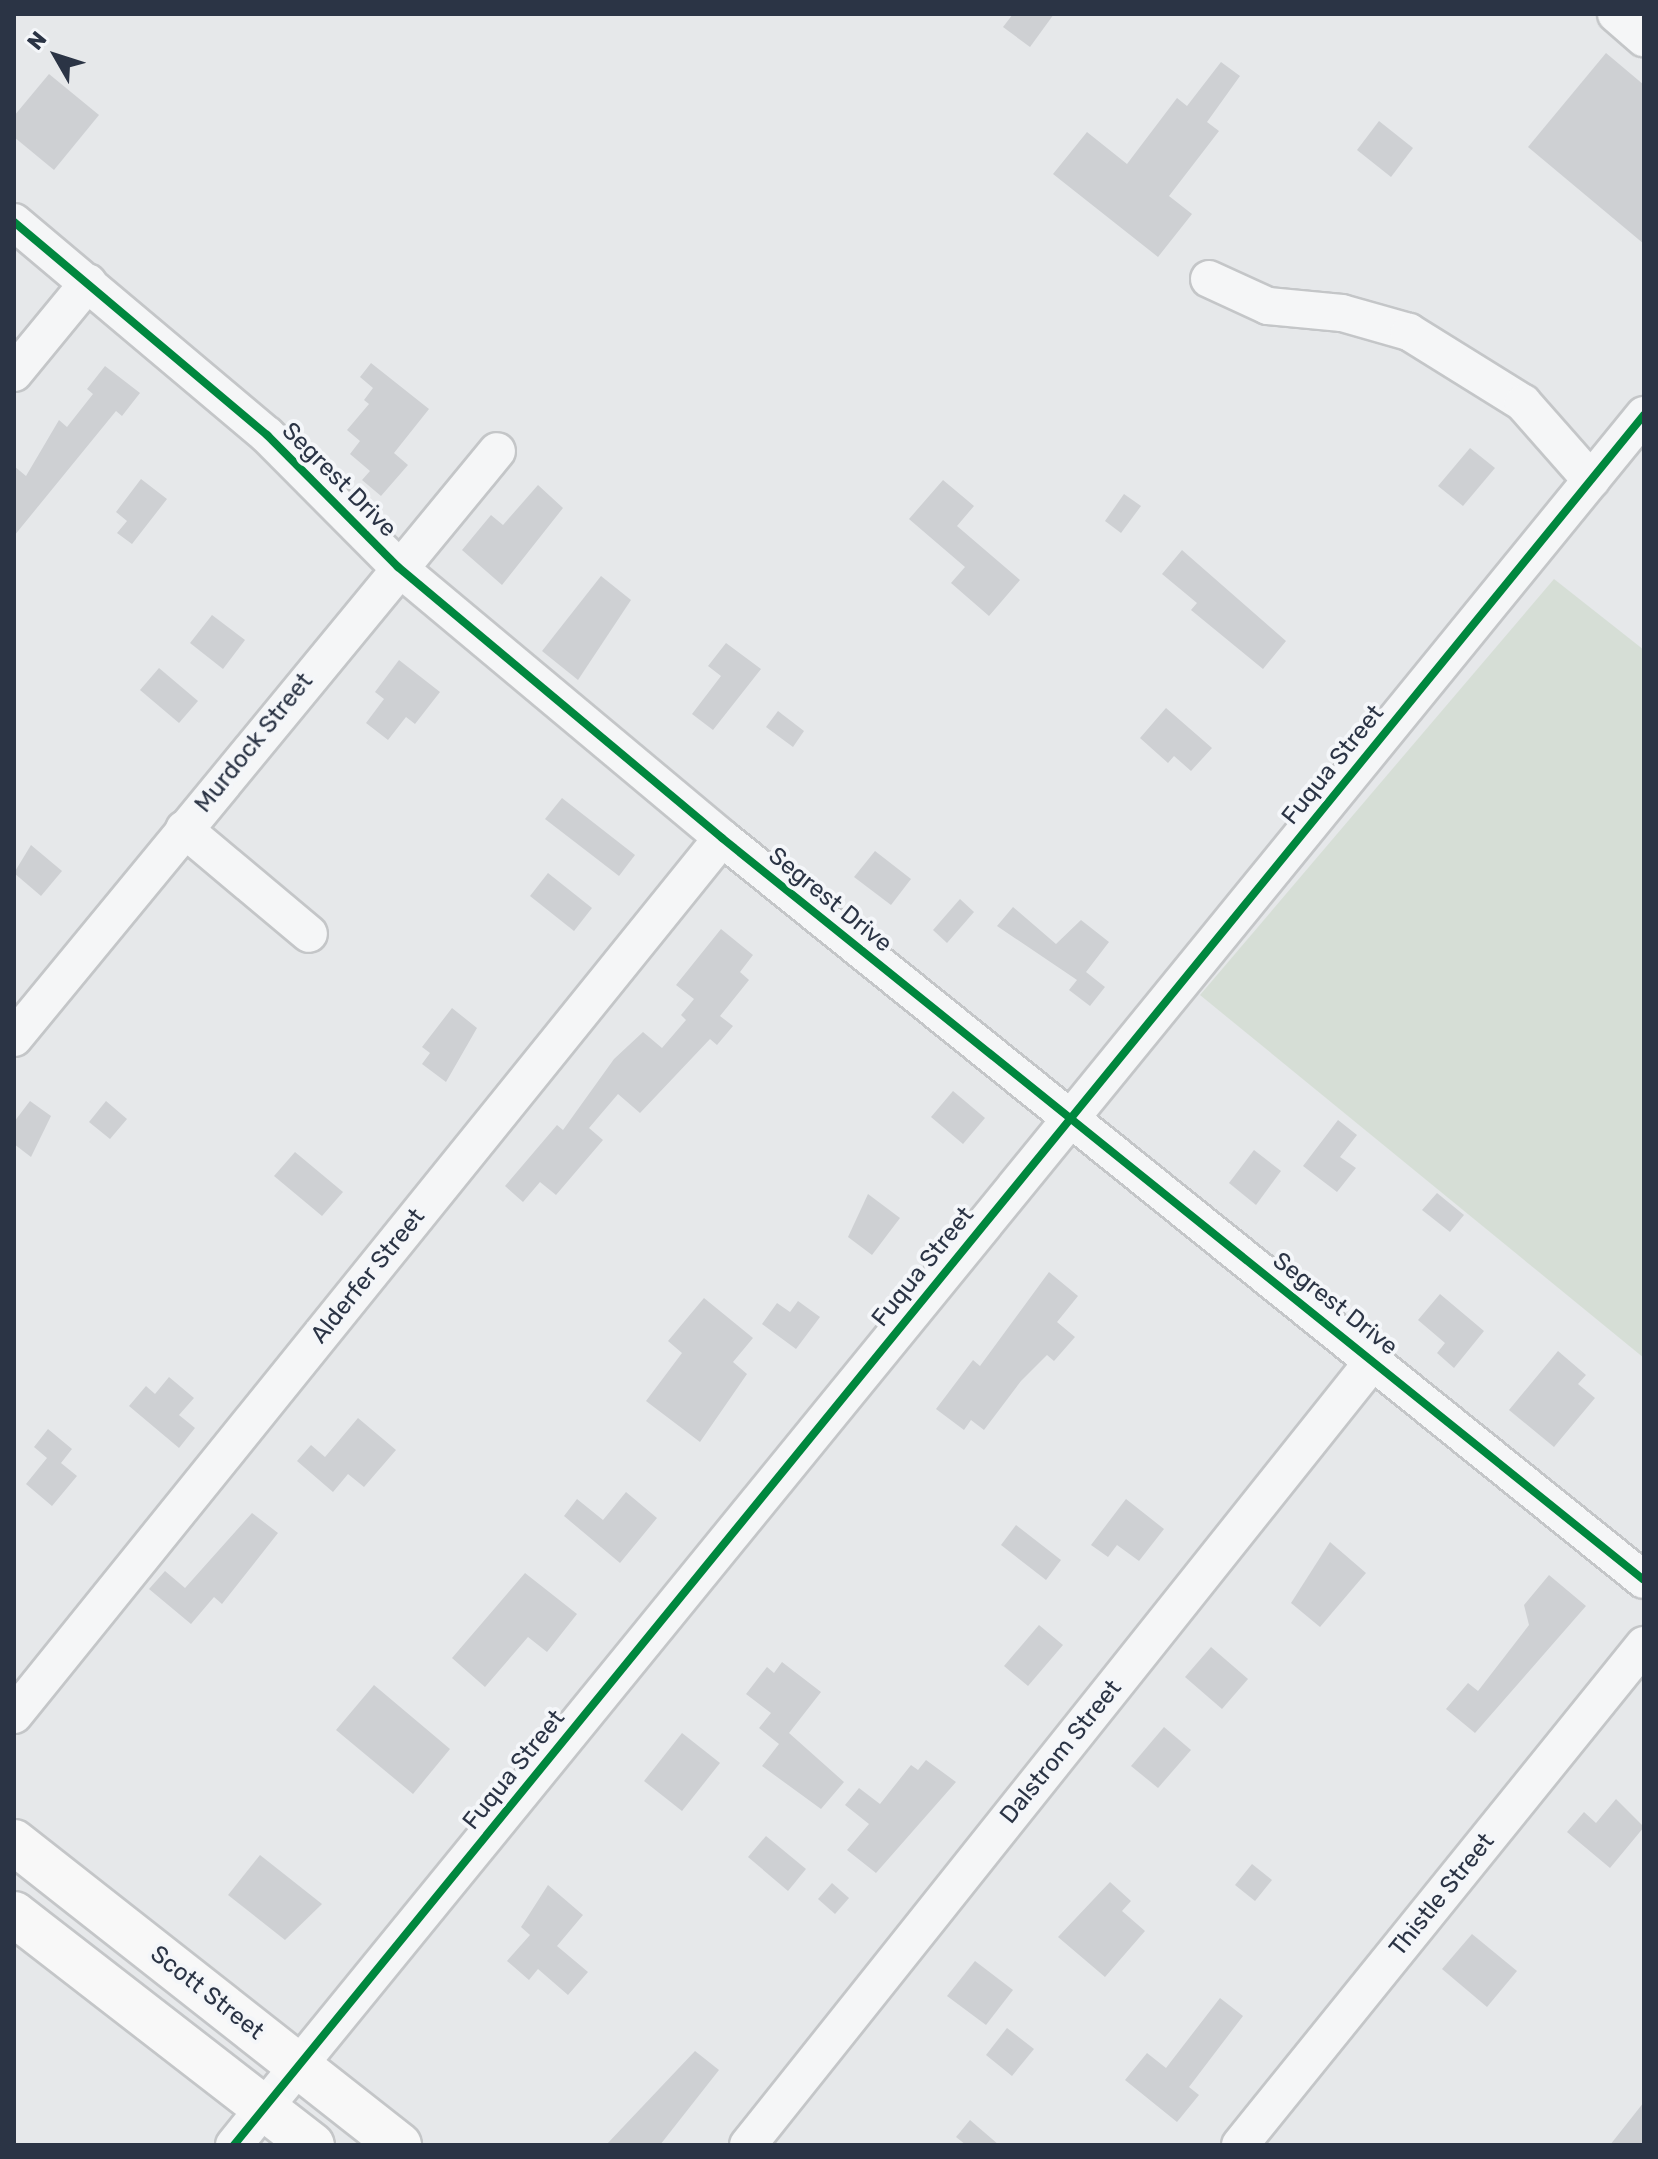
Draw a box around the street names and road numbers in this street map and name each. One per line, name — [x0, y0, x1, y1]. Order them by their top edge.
street label: Segrest Drive — [276, 417, 402, 543]
street label: Murdock Street — [189, 667, 319, 819]
street label: Fuqua Street — [1276, 699, 1390, 831]
street label: Segrest Drive — [763, 842, 897, 958]
street label: Fuqua Street — [866, 1201, 980, 1333]
street label: Alderfer Street — [305, 1203, 431, 1349]
street label: Segrest Drive — [1267, 1246, 1403, 1362]
street label: Dalstrom Street — [994, 1674, 1128, 1830]
street label: Fuqua Street — [457, 1704, 571, 1836]
street label: Thistle Street — [1384, 1828, 1500, 1962]
street label: Scott Street — [145, 1940, 269, 2046]

